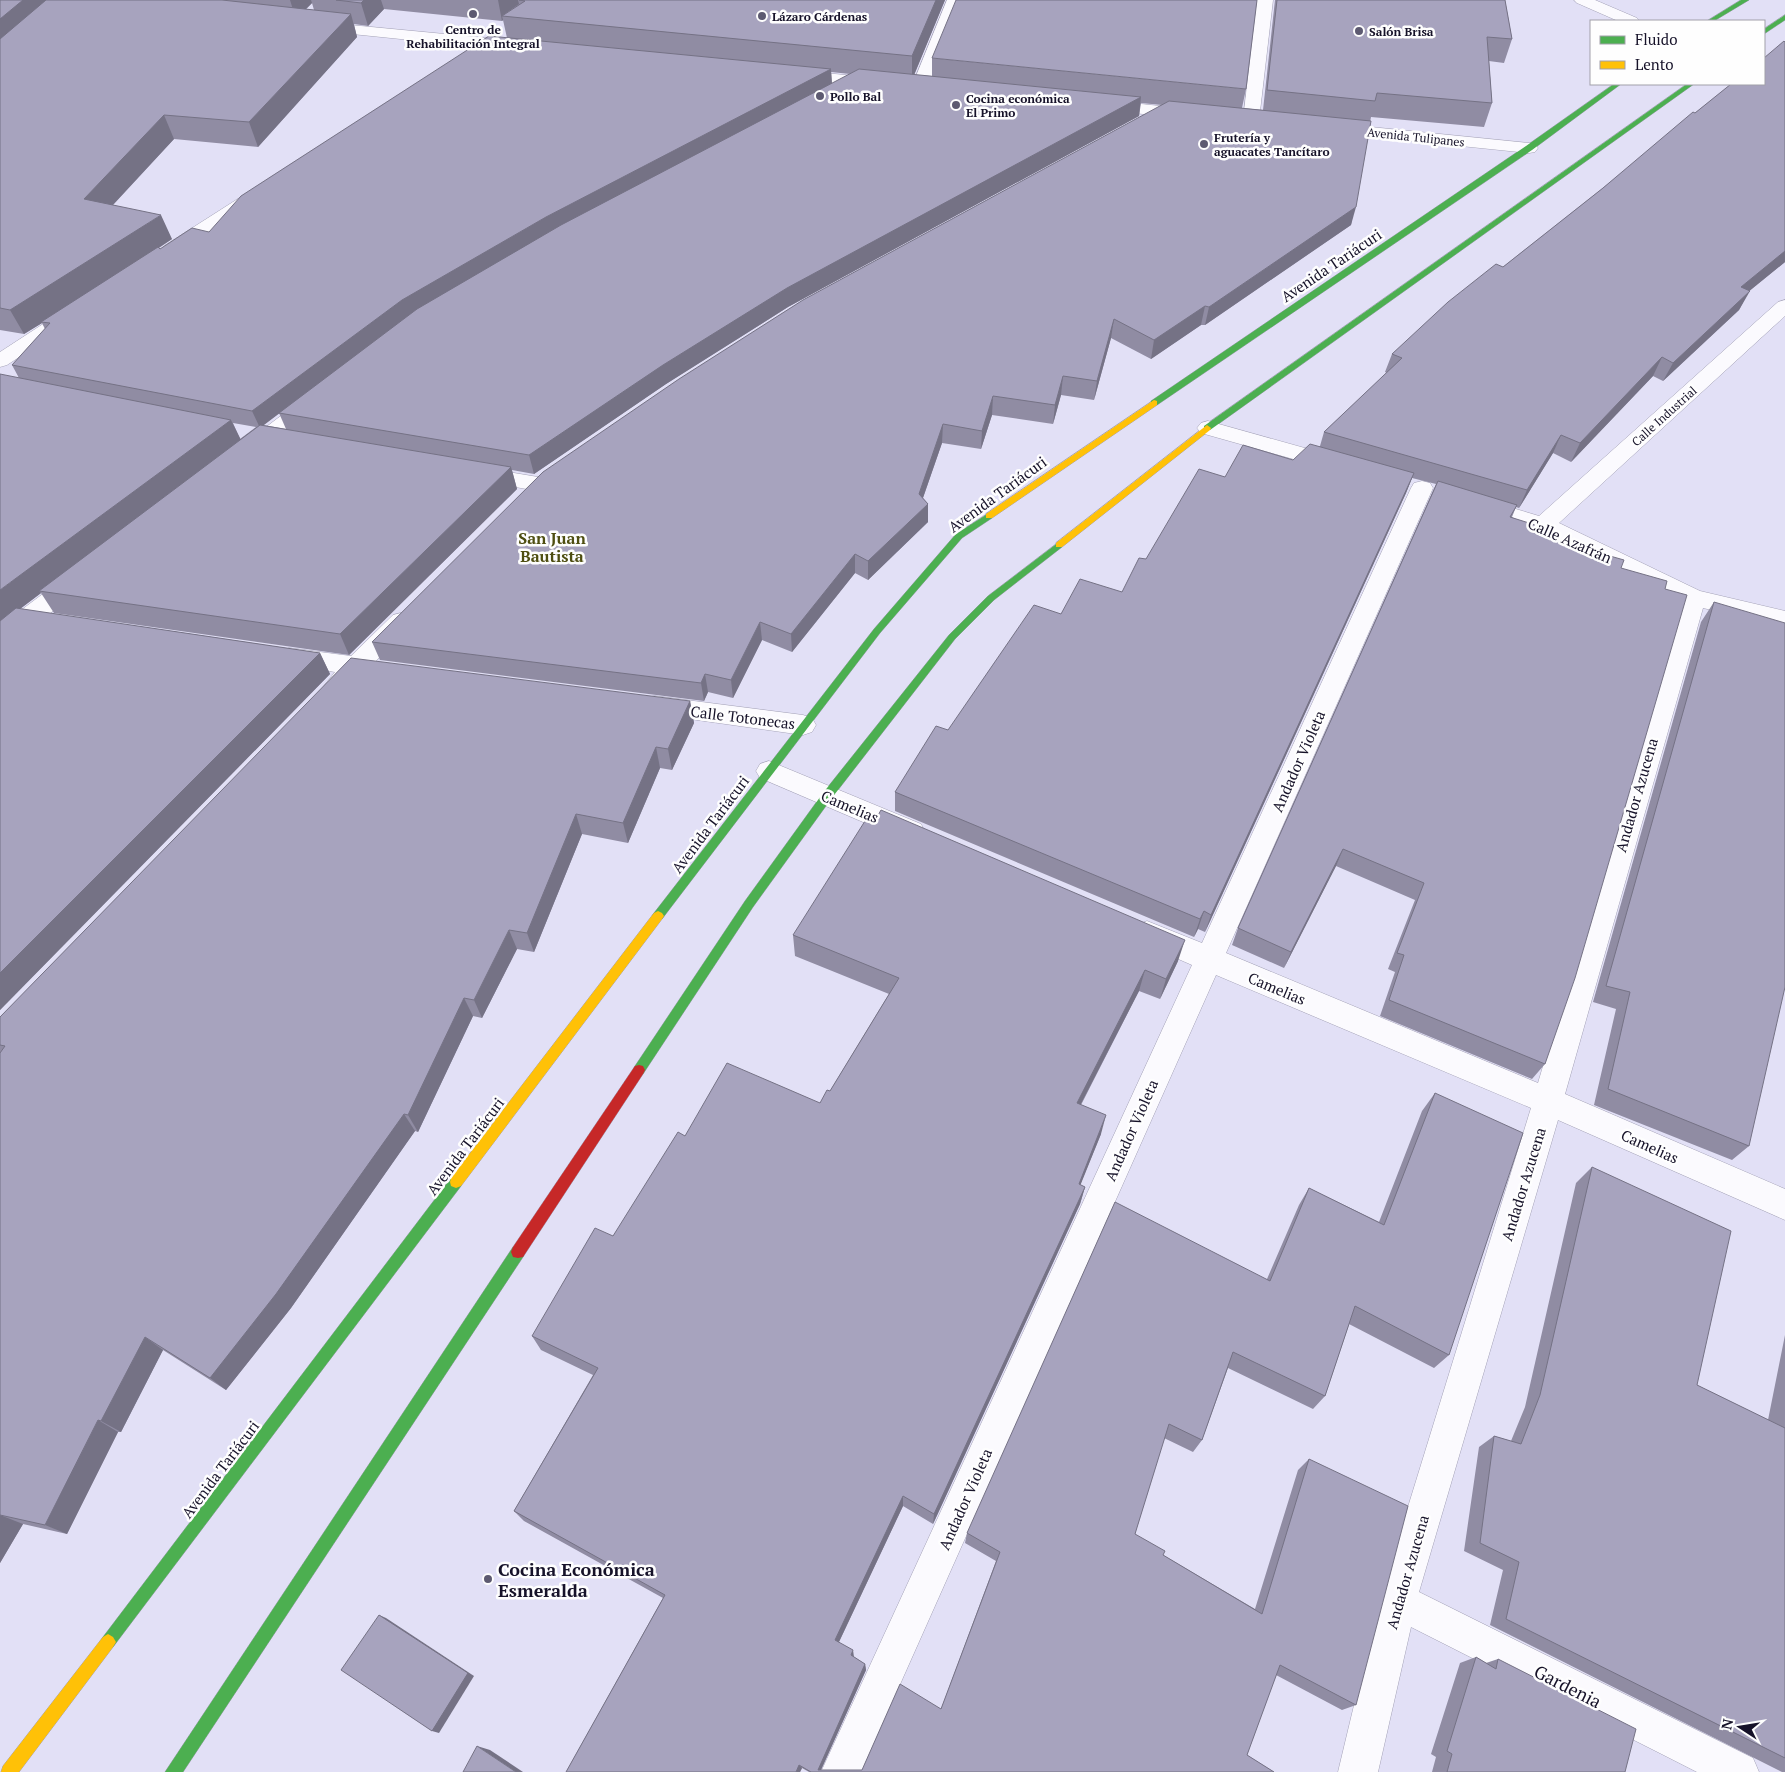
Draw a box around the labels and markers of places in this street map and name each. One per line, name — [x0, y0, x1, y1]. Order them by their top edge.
marker: Centro de Rehabilitación Integral — [467, 8, 479, 20]
place label: Lázaro Cárdenas — [772, 9, 868, 24]
marker: Lázaro Cárdenas — [756, 10, 768, 22]
place label: Centro de Rehabilitación Integral — [406, 22, 540, 51]
place label: Salón Brisa — [1369, 24, 1434, 39]
marker: Salón Brisa — [1353, 25, 1365, 37]
place label: Pollo Bal — [830, 89, 881, 104]
marker: Pollo Bal — [814, 90, 826, 102]
place label: Cocina económica El Primo — [966, 91, 1070, 120]
marker: Cocina económica El Primo — [950, 99, 962, 111]
place label: Frutería y aguacates Tancítaro — [1214, 130, 1330, 159]
marker: Frutería y aguacates Tancítaro — [1198, 138, 1210, 150]
place label: Cocina Económica Esmeralda — [498, 1557, 655, 1602]
marker: Cocina Económica Esmeralda — [482, 1573, 494, 1585]

